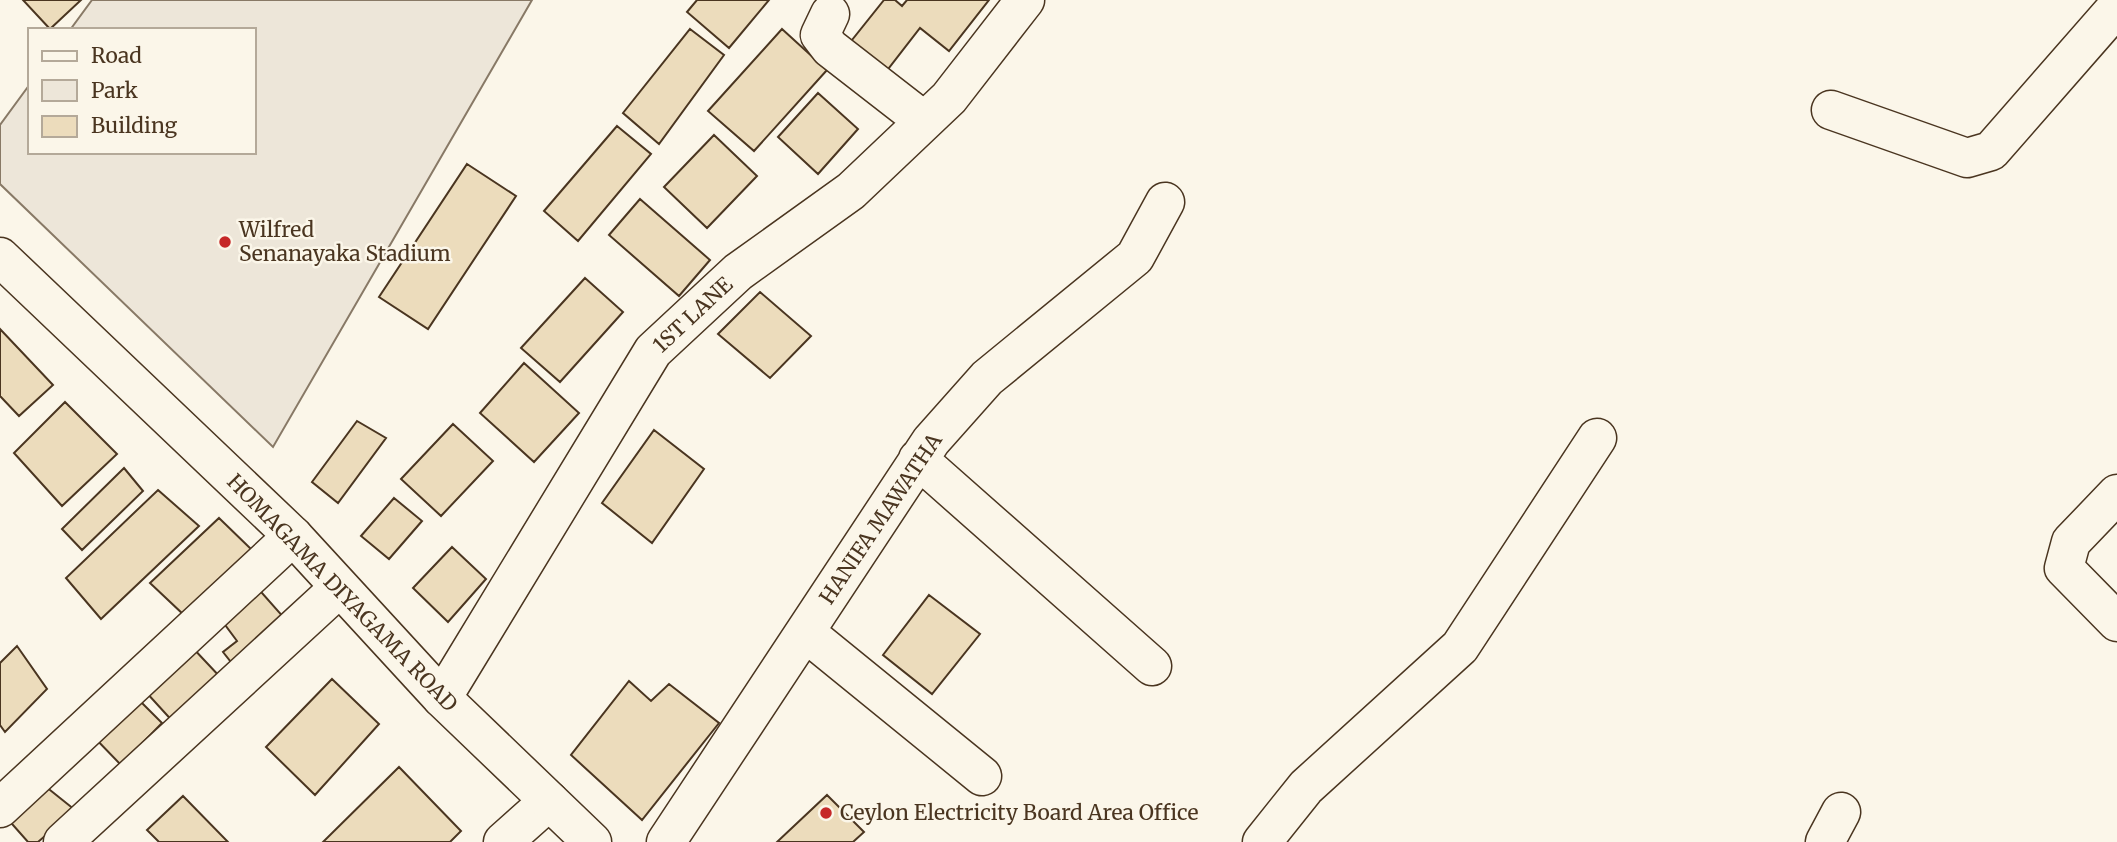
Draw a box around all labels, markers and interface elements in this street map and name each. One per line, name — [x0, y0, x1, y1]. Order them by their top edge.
legend — [28, 28, 256, 154]
text: Road — [91, 42, 142, 69]
text: Park — [91, 77, 138, 104]
text: Building — [91, 112, 178, 139]
place label: Wilfred Senanayaka Stadium — [238, 216, 451, 267]
marker: Wilfred Senanayaka Stadium — [217, 234, 233, 250]
street label: 1ST LANE — [647, 271, 739, 358]
street label: HANIFA MAWATHA — [813, 428, 948, 609]
street label: HOMAGAMA DIYAGAMA ROAD — [221, 468, 463, 717]
place label: Ceylon Electricity Board Area Office — [840, 799, 1198, 826]
marker: Ceylon Electricity Board Area Office — [818, 805, 834, 821]

